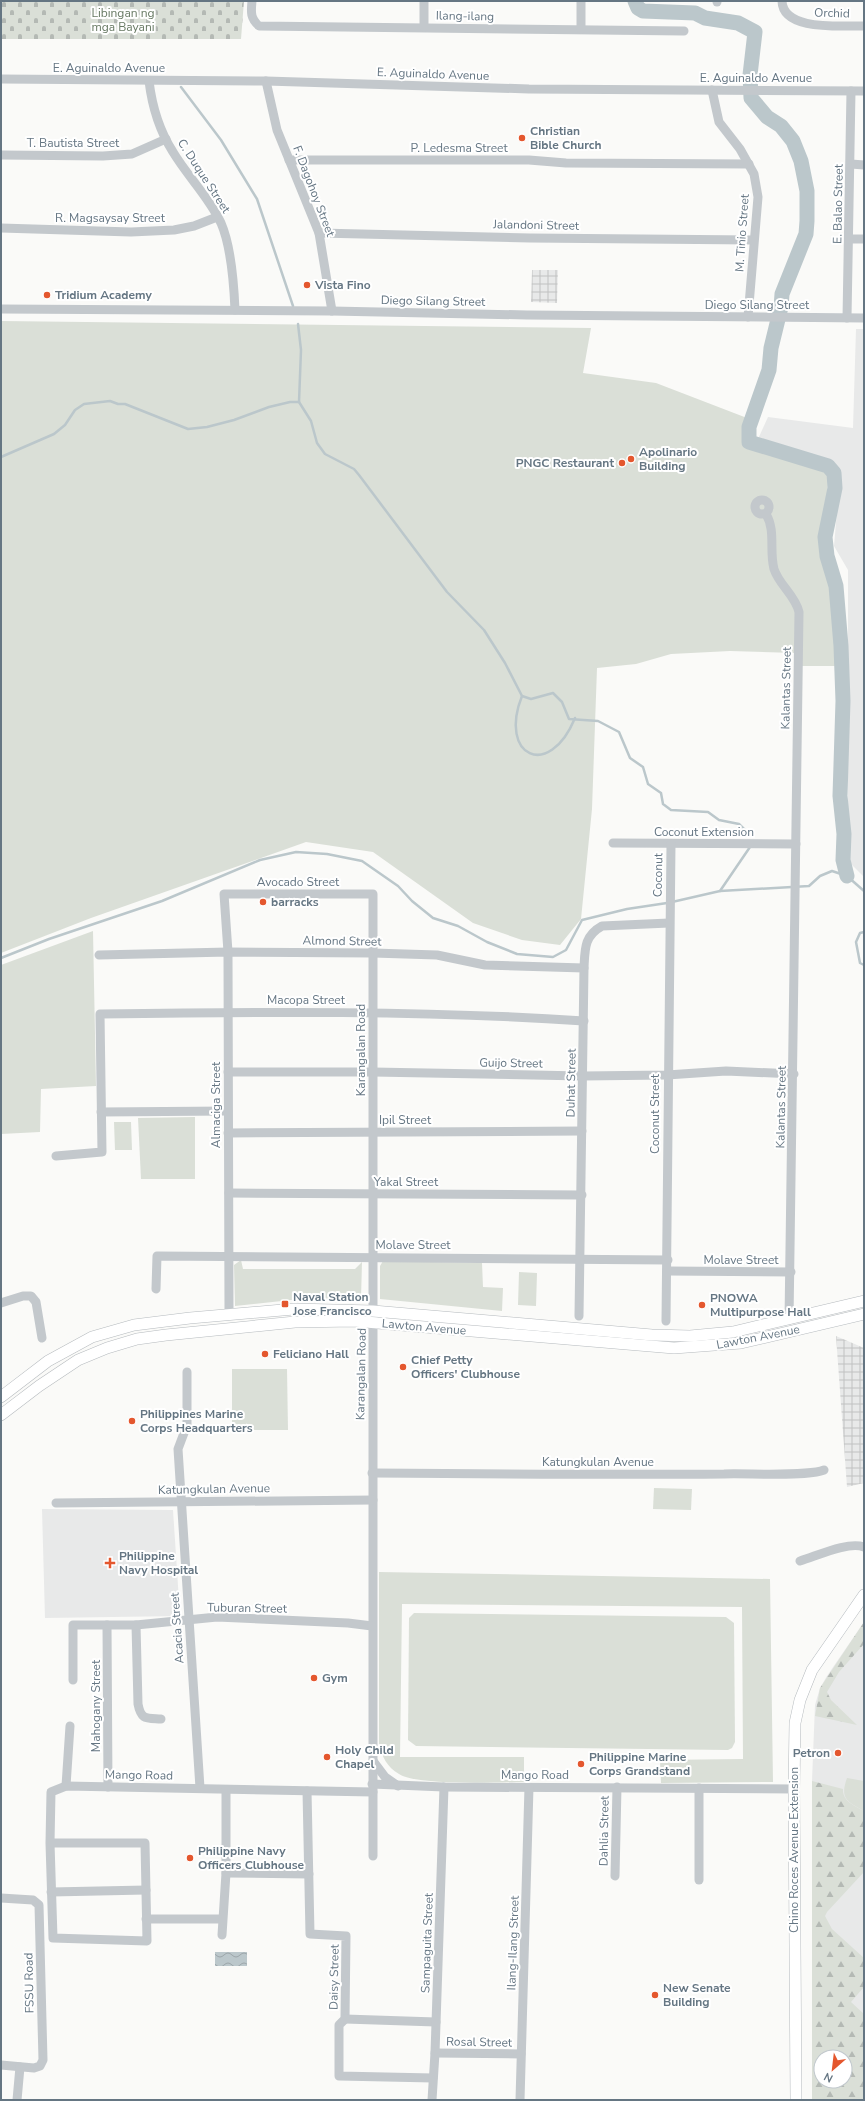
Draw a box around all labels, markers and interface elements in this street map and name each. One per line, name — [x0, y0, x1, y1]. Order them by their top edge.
street label: Orchid — [814, 4, 850, 22]
park label: Libingan ng mga Bayani — [91, 5, 155, 35]
street label: Ilang-ilang — [436, 7, 494, 25]
street label: E. Aguinaldo Avenue — [53, 60, 165, 76]
street label: E. Aguinaldo Avenue — [377, 64, 489, 84]
street label: E. Aguinaldo Avenue — [700, 70, 812, 86]
place label: Christian Bible Church — [530, 123, 601, 153]
marker: Christian Bible Church — [517, 133, 527, 143]
street label: T. Bautista Street — [27, 135, 120, 151]
street label: C. Duque Street — [174, 136, 234, 217]
street label: P. Ledesma Street — [410, 140, 508, 156]
street label: F. Dagohoy Street — [289, 143, 339, 240]
street label: E. Balao Street — [829, 163, 847, 244]
street label: M. Tinio Street — [731, 193, 753, 273]
street label: R. Magsaysay Street — [55, 210, 166, 226]
street label: Jalandoni Street — [492, 216, 580, 234]
place label: Vista Fino — [314, 277, 371, 293]
marker: Vista Fino — [302, 280, 312, 290]
place label: Tridium Academy — [55, 287, 152, 303]
marker: Tridium Academy — [42, 290, 52, 300]
street label: Diego Silang Street — [381, 292, 486, 310]
street label: Diego Silang Street — [705, 297, 810, 313]
place label: Apolinario Building — [639, 444, 697, 474]
marker: Apolinario Building — [626, 454, 636, 464]
place label: PNGC Restaurant — [516, 455, 614, 471]
marker: PNGC Restaurant — [617, 458, 627, 468]
street label: Kalantas Street — [777, 646, 795, 730]
street label: Coconut Extension — [654, 824, 754, 840]
street label: Coconut — [650, 852, 666, 897]
street label: Avocado Street — [257, 874, 340, 890]
place label: barracks — [271, 894, 319, 910]
marker: barracks — [258, 897, 268, 907]
street label: Almond Street — [302, 932, 382, 950]
street label: Macopa Street — [267, 992, 346, 1008]
street label: Karangalan Road — [353, 1004, 369, 1096]
street label: Duhat Street — [562, 1048, 580, 1118]
street label: Guijo Street — [479, 1054, 544, 1072]
street label: Almaciga Street — [208, 1061, 224, 1148]
street label: Kalantas Street — [772, 1065, 790, 1149]
street label: Coconut Street — [647, 1073, 663, 1154]
street label: Ipil Street — [379, 1112, 432, 1128]
street label: Yakal Street — [373, 1174, 439, 1190]
street label: Molave Street — [375, 1237, 451, 1253]
street label: Molave Street — [703, 1252, 779, 1268]
place label: Naval Station Jose Francisco — [292, 1289, 372, 1319]
place label: PNOWA Multipurpose Hall — [710, 1290, 811, 1320]
marker: Naval Station Jose Francisco — [280, 1299, 290, 1309]
marker: PNOWA Multipurpose Hall — [697, 1300, 707, 1310]
street label: Lawton Avenue — [381, 1315, 467, 1339]
street label: Lawton Avenue — [715, 1321, 801, 1353]
street label: Karangalan Road — [352, 1328, 370, 1420]
place label: Feliciano Hall — [273, 1346, 349, 1362]
marker: Feliciano Hall — [260, 1349, 270, 1359]
place label: Chief Petty Officers' Clubhouse — [411, 1352, 520, 1382]
marker: Chief Petty Officers' Clubhouse — [398, 1362, 408, 1372]
place label: Philippines Marine Corps Headquarters — [140, 1406, 253, 1436]
marker: Philippines Marine Corps Headquarters — [127, 1416, 137, 1426]
street label: Katungkulan Avenue — [542, 1454, 654, 1470]
street label: Katungkulan Avenue — [158, 1480, 270, 1498]
place label: Philippine Navy Hospital — [119, 1548, 198, 1578]
marker: Philippine Navy Hospital — [104, 1557, 116, 1569]
street label: Acacia Street — [166, 1591, 187, 1664]
street label: Tuburan Street — [207, 1599, 288, 1617]
street label: Mahogany Street — [88, 1659, 104, 1752]
place label: Gym — [322, 1670, 348, 1686]
marker: Gym — [309, 1673, 319, 1683]
place label: Holy Child Chapel — [335, 1742, 394, 1772]
place label: Petron — [793, 1745, 830, 1761]
marker: Petron — [833, 1748, 843, 1758]
place label: Philippine Marine Corps Grandstand — [589, 1749, 690, 1779]
marker: Holy Child Chapel — [322, 1752, 332, 1762]
marker: Philippine Marine Corps Grandstand — [576, 1759, 586, 1769]
street label: Mango Road — [105, 1766, 173, 1784]
street label: Mango Road — [501, 1767, 569, 1783]
street label: Chino Roces Avenue Extension — [786, 1767, 802, 1933]
street label: Dahlia Street — [595, 1795, 613, 1866]
place label: Philippine Navy Officers Clubhouse — [198, 1843, 304, 1873]
marker: Philippine Navy Officers Clubhouse — [185, 1853, 195, 1863]
street label: Sampaguita Street — [417, 1892, 437, 1993]
street label: Ilang-Ilang Street — [503, 1895, 523, 1991]
street label: Daisy Street — [325, 1943, 343, 2010]
street label: FSSU Road — [20, 1952, 38, 2014]
place label: New Senate Building — [663, 1980, 731, 2010]
marker: New Senate Building — [650, 1990, 660, 2000]
street label: Rosal Street — [446, 2033, 513, 2051]
north arrow — [813, 2049, 853, 2089]
text: N — [821, 2069, 836, 2086]

